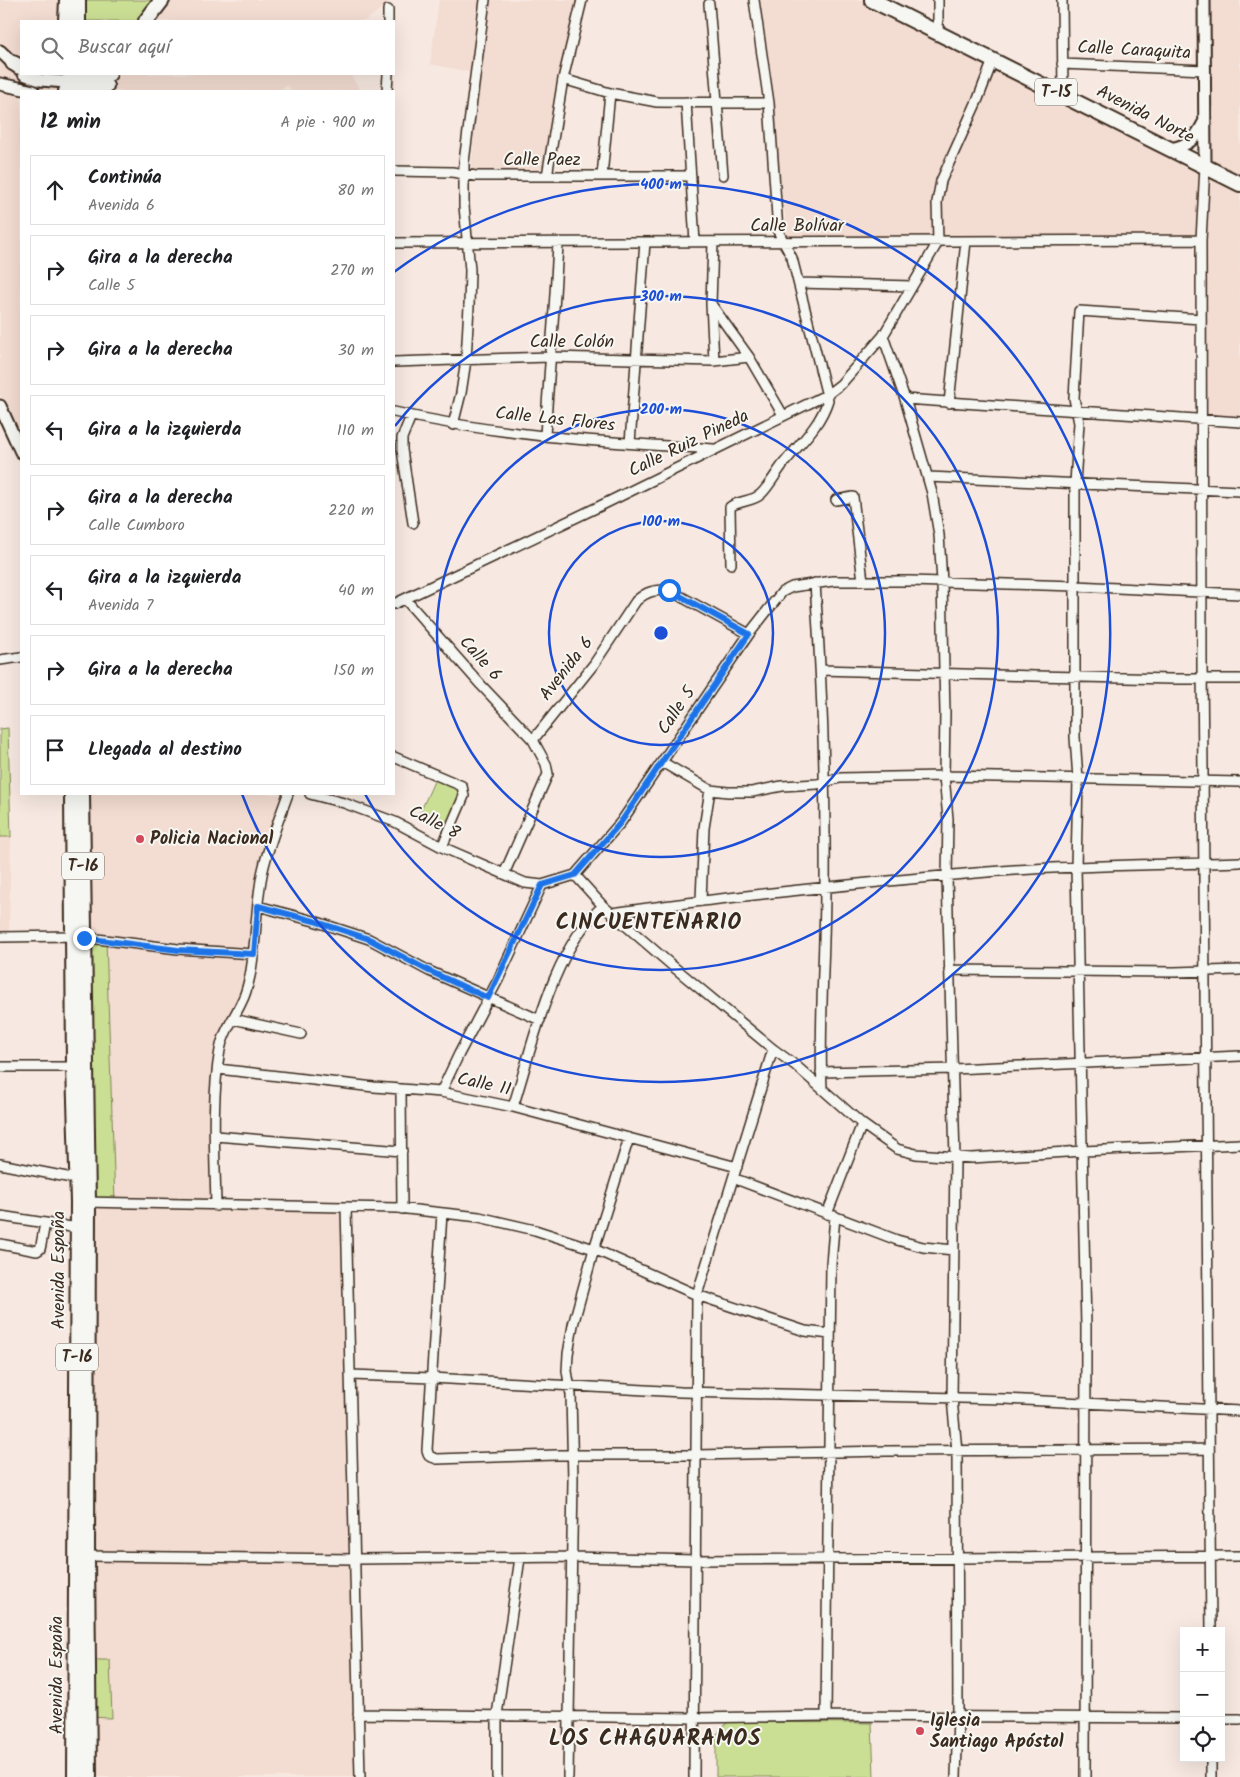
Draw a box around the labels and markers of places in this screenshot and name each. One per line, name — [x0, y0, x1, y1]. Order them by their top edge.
centre of rings — [652, 624, 670, 642]
place label: Policia Nacional — [150, 825, 274, 854]
marker: Policia Nacional — [134, 833, 146, 845]
place label: Iglesia Santiago Apóstol — [930, 1707, 1064, 1757]
marker: Iglesia Santiago Apóstol — [914, 1725, 926, 1737]

